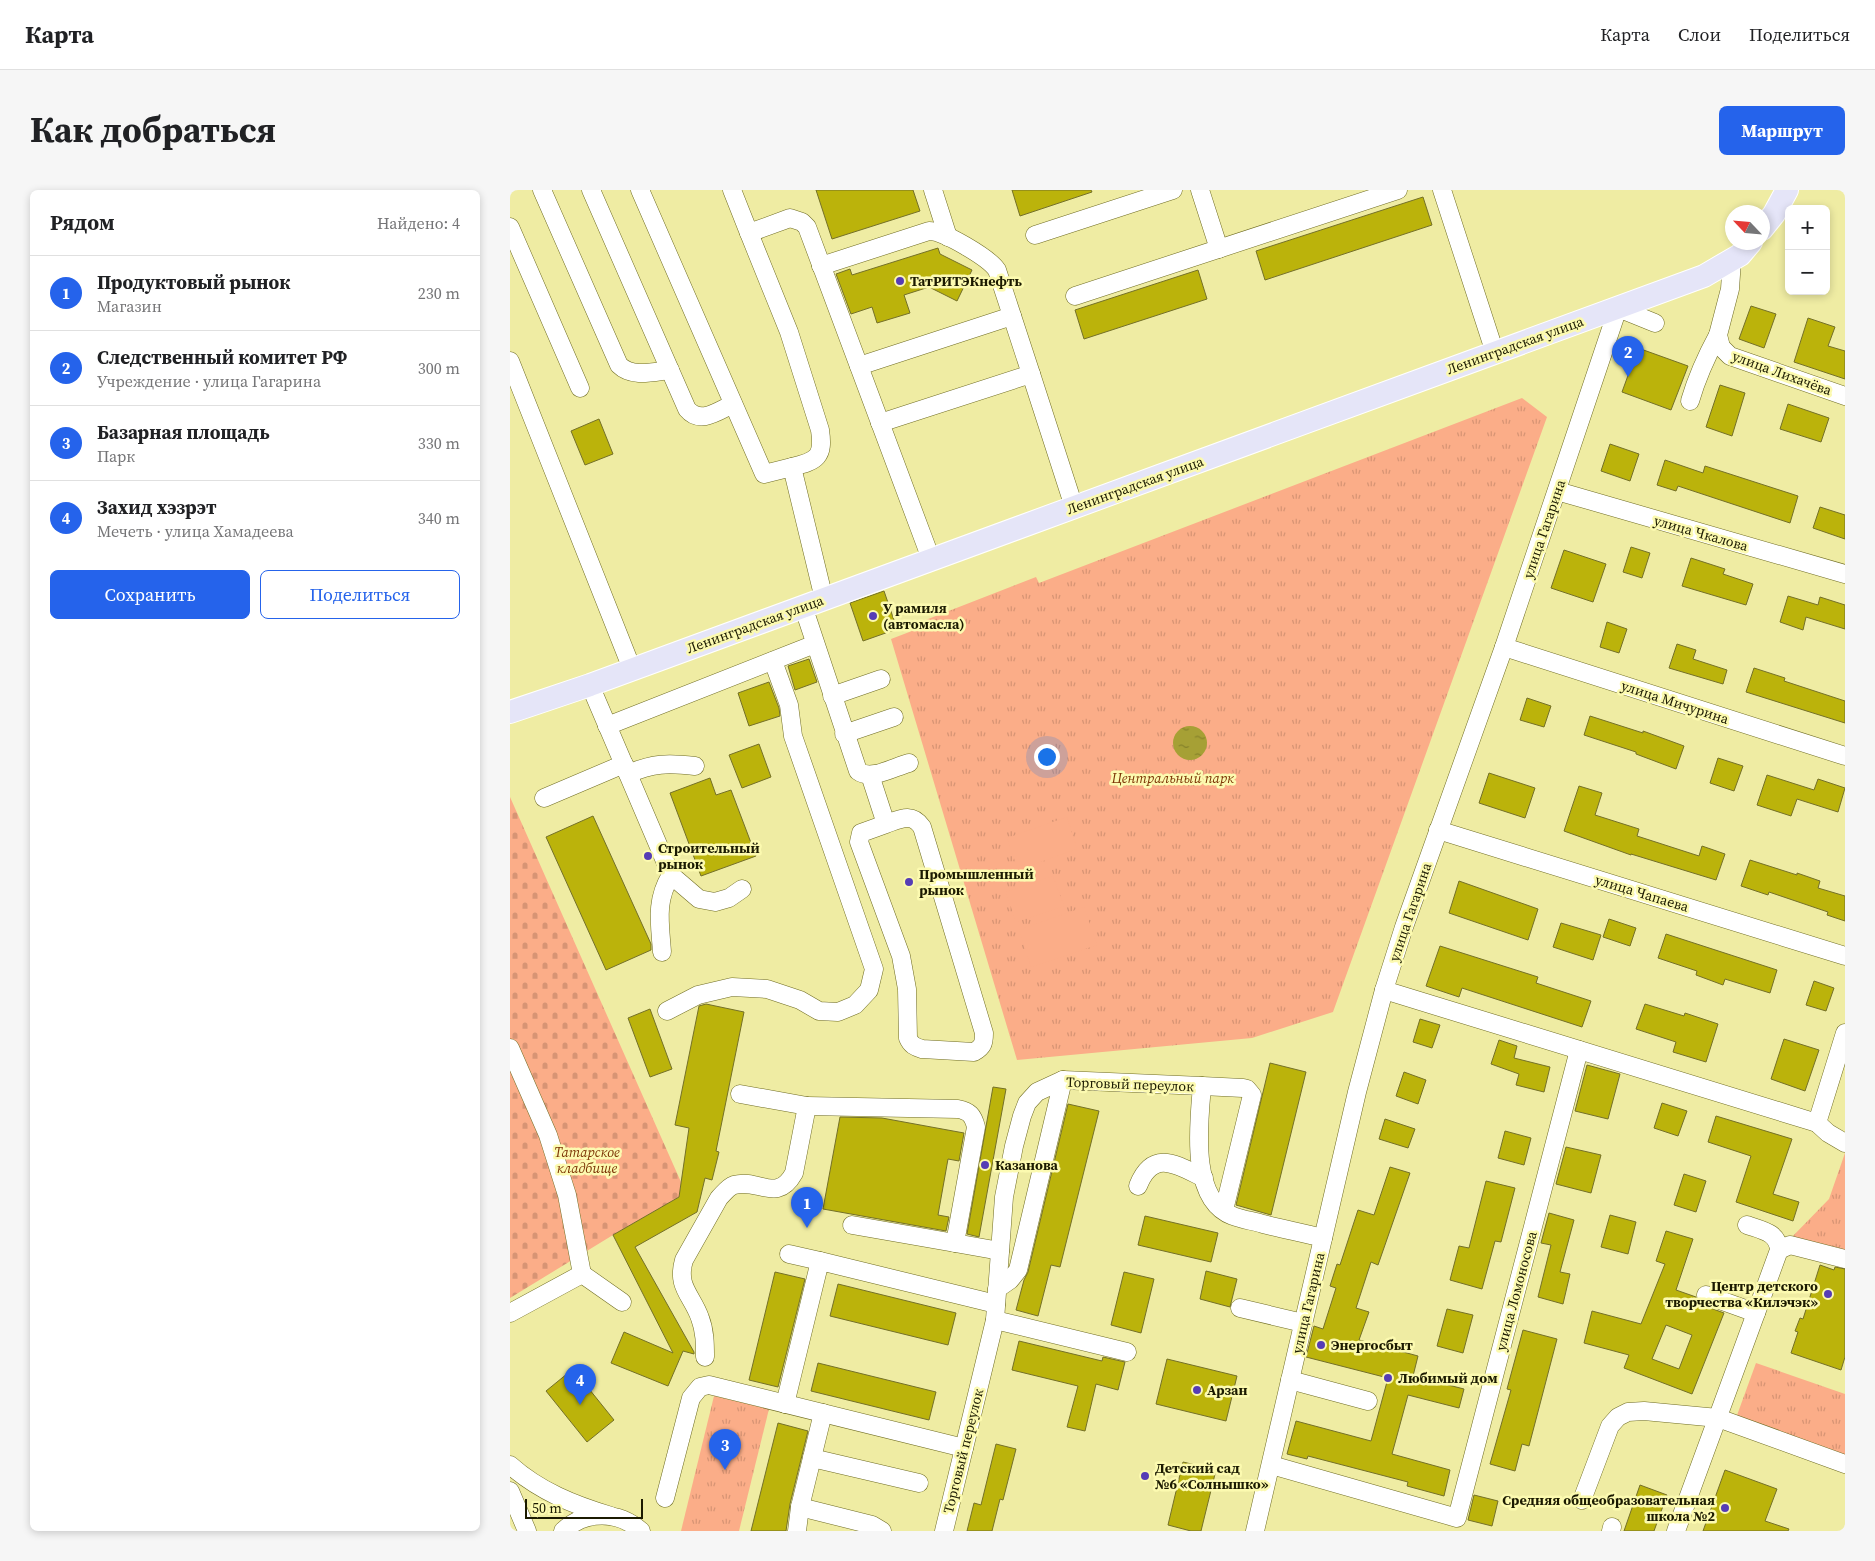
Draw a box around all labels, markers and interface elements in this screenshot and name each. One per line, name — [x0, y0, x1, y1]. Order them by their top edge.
text: Карта — [25, 18, 94, 51]
text: Карта — [1600, 22, 1650, 47]
text: Слои — [1678, 22, 1721, 47]
text: Поделиться — [1749, 22, 1850, 47]
text: Как добраться — [30, 106, 276, 154]
button: Маршрут — [1719, 106, 1845, 155]
north arrow — [1725, 205, 1770, 250]
map controls — [1785, 205, 1830, 295]
button: + — [1785, 205, 1830, 250]
text: Рядом — [50, 208, 115, 237]
text: Найдено: 4 — [377, 212, 460, 234]
button: − — [1785, 250, 1830, 295]
text: Продуктовый рынок — [97, 269, 290, 295]
place label: ТатРИТЭКнефть — [910, 271, 1023, 291]
marker: ТатРИТЭКнефть — [894, 275, 906, 287]
text: 1 — [62, 282, 70, 304]
text: 230 m — [418, 282, 460, 304]
text: Магазин — [97, 295, 162, 317]
street label: Ленинградская улица — [1444, 311, 1587, 379]
pin: 2 — [1612, 336, 1644, 377]
text: Следственный комитет РФ — [97, 344, 347, 370]
street label: улица Лихачёва — [1730, 346, 1835, 401]
text: 2 — [62, 357, 70, 379]
text: 300 m — [418, 357, 460, 379]
text: Учреждение · улица Гагарина — [97, 370, 321, 392]
text: Базарная площадь — [97, 419, 269, 445]
text: 3 — [62, 432, 70, 454]
text: 330 m — [418, 432, 460, 454]
text: Парк — [97, 445, 135, 467]
street label: Ленинградская улица — [1064, 451, 1207, 519]
street label: улица Гагарина — [1518, 476, 1571, 581]
text: Захид хэзрэт — [97, 494, 217, 520]
text: 4 — [62, 507, 70, 529]
text: 340 m — [418, 507, 460, 529]
street label: улица Чкалова — [1652, 510, 1751, 556]
text: Мечеть · улица Хамадеева — [97, 520, 294, 542]
button: Сохранить — [50, 570, 250, 619]
button: Поделиться — [260, 570, 460, 619]
street label: Ленинградская улица — [684, 590, 827, 658]
place label: У рамиля (автомасла) — [883, 598, 964, 634]
marker: У рамиля (автомасла) — [867, 610, 879, 622]
street label: улица Мичурина — [1619, 675, 1732, 729]
your location — [1034, 744, 1060, 770]
park label: Центральный парк — [1111, 768, 1234, 788]
place label: Строительный рынок — [658, 838, 760, 874]
marker: Строительный рынок — [642, 850, 654, 862]
street label: улица Гагарина — [1384, 859, 1437, 964]
place label: Промышленный рынок — [919, 864, 1034, 900]
street label: улица Чапаева — [1593, 869, 1692, 917]
marker: Промышленный рынок — [903, 876, 915, 888]
street label: Торговый переулок — [1066, 1072, 1194, 1096]
park label: Татарское кладбище — [554, 1142, 620, 1178]
place label: Казанова — [995, 1155, 1059, 1175]
marker: Казанова — [979, 1159, 991, 1171]
pin: 1 — [791, 1187, 823, 1228]
street label: улица Ломоносова — [1490, 1228, 1542, 1353]
street label: улица Гагарина — [1287, 1250, 1330, 1356]
place label: Центр детского творчества «Килэчэк» — [1665, 1276, 1818, 1312]
marker: Центр детского творчества «Килэчэк» — [1822, 1288, 1834, 1300]
place label: Энергосбыт — [1331, 1335, 1413, 1355]
marker: Энергосбыт — [1315, 1339, 1327, 1351]
pin: 4 — [564, 1364, 596, 1405]
place label: Любимый дом — [1398, 1368, 1498, 1388]
marker: Любимый дом — [1382, 1372, 1394, 1384]
place label: Арзан — [1207, 1380, 1248, 1400]
marker: Арзан — [1191, 1384, 1203, 1396]
street label: Торговый переулок — [938, 1386, 988, 1515]
pin: 3 — [709, 1429, 741, 1470]
place label: Детский сад №6 «Солнышко» — [1155, 1458, 1269, 1494]
marker: Детский сад №6 «Солнышко» — [1139, 1470, 1151, 1482]
place label: Средняя общеобразовательная школа №2 — [1502, 1490, 1715, 1526]
scale bar — [525, 1496, 642, 1519]
text: 50 m — [532, 1498, 562, 1518]
marker: Средняя общеобразовательная школа №2 — [1719, 1502, 1731, 1514]

